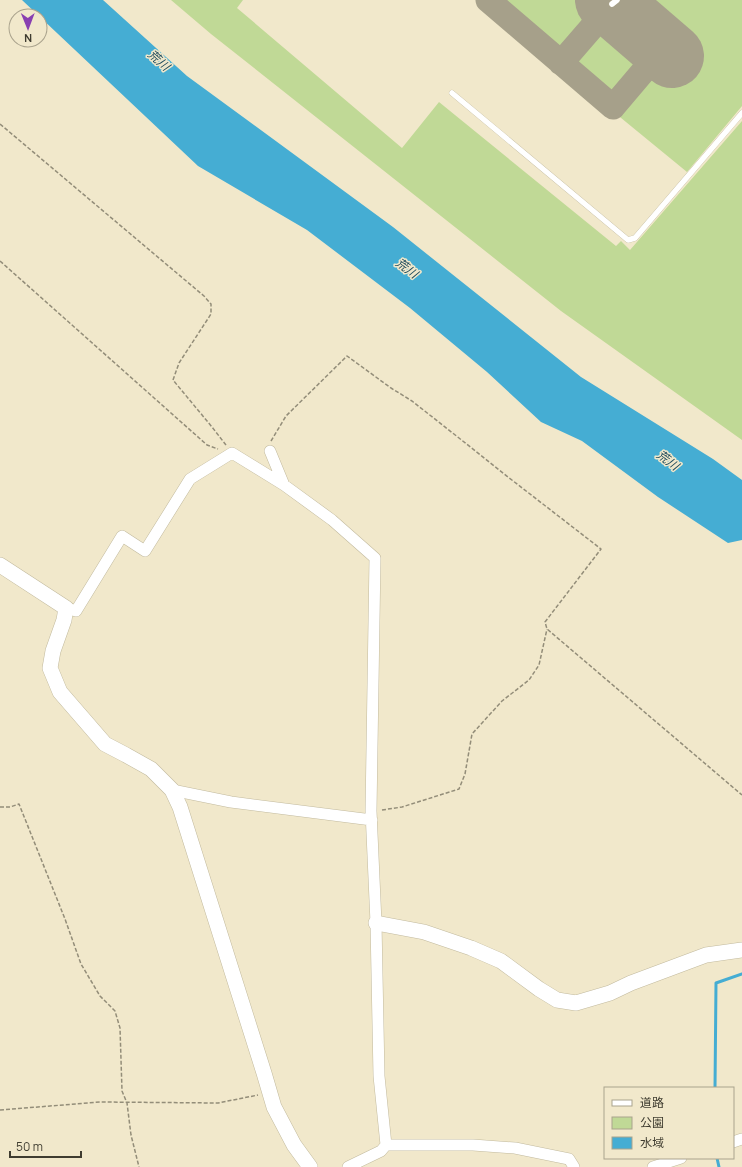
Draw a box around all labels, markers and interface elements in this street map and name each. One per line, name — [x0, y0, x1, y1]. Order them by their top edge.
north arrow — [8, 8, 48, 48]
text: N — [24, 31, 32, 46]
water label: 荒川 — [144, 46, 175, 76]
water label: 荒川 — [392, 254, 423, 283]
water label: 荒川 — [653, 446, 684, 475]
legend — [604, 1087, 734, 1159]
text: 道路 — [640, 1094, 664, 1111]
text: 公園 — [640, 1114, 664, 1131]
scale bar — [10, 1133, 81, 1159]
text: 水域 — [640, 1134, 664, 1151]
text: 50 m — [16, 1138, 43, 1155]

